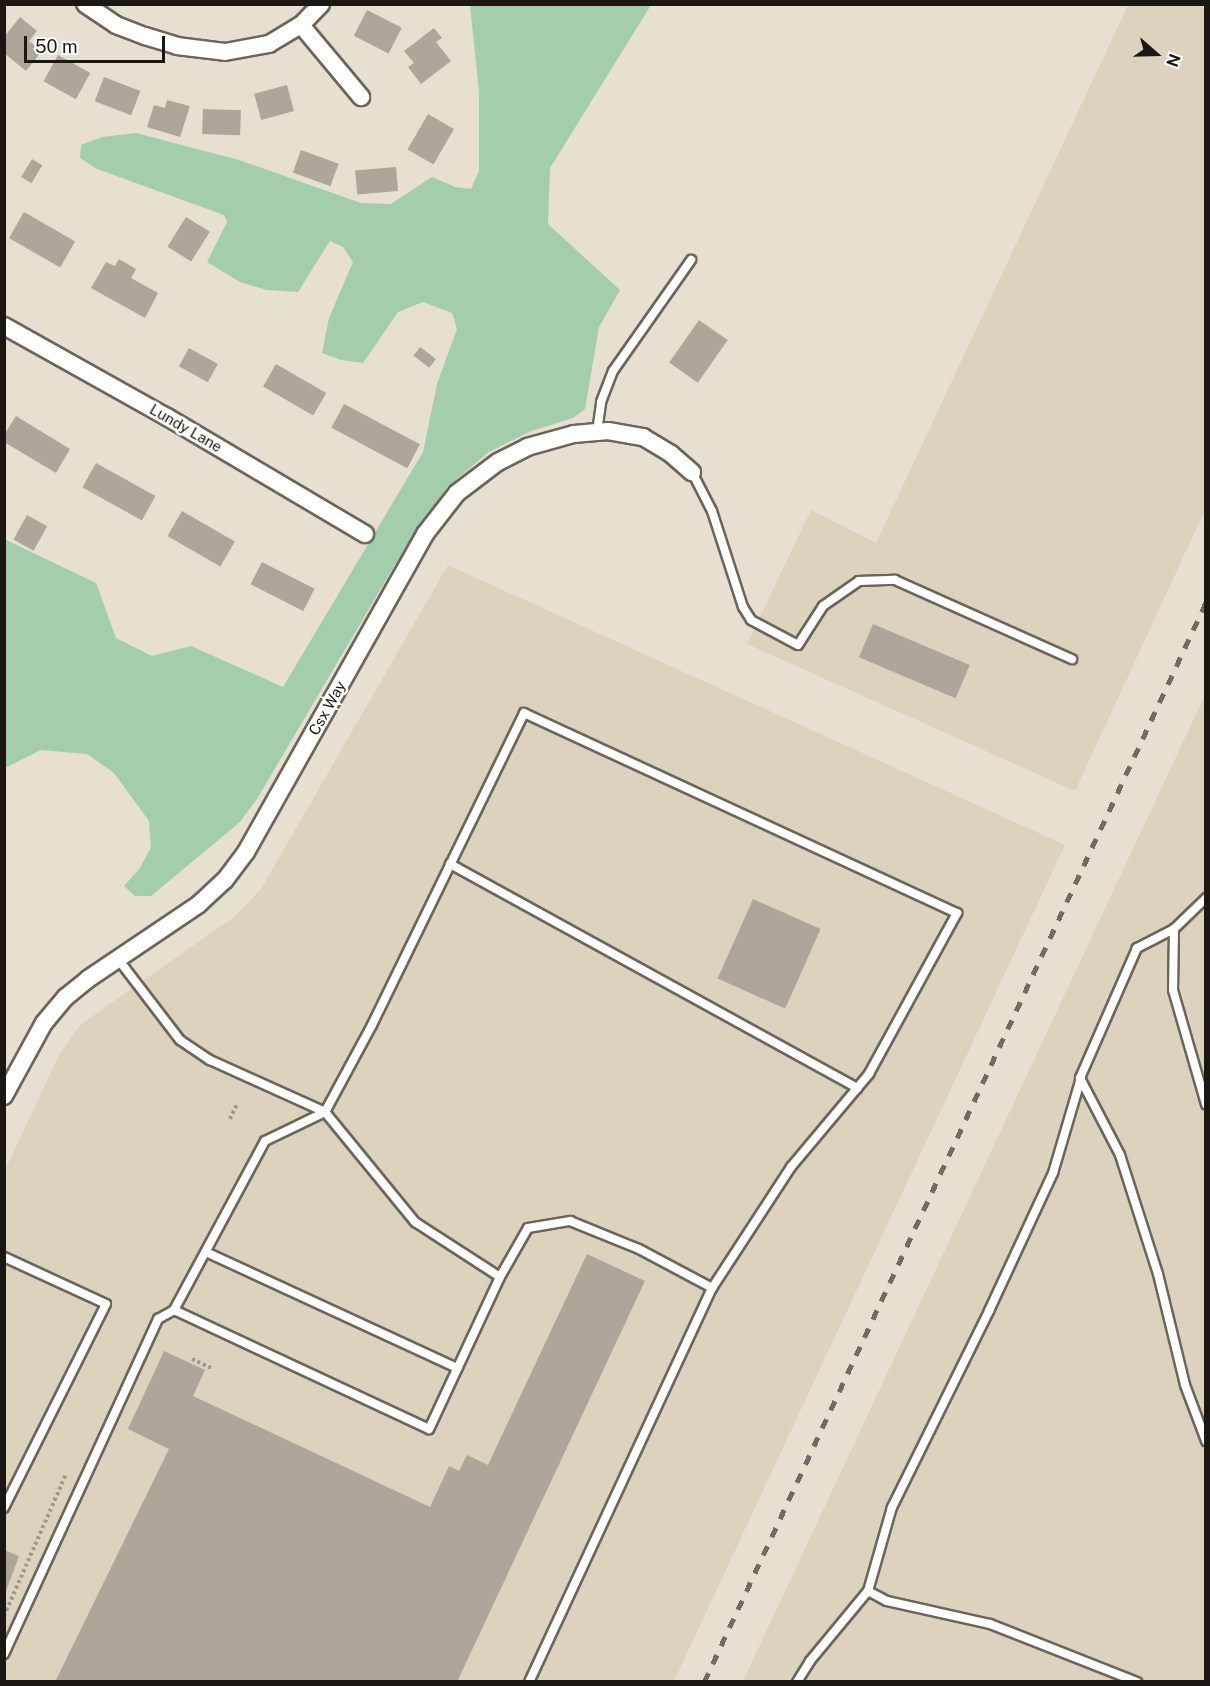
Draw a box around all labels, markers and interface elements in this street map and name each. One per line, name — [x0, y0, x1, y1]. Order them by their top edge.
scale bar — [27, 24, 168, 62]
north arrow — [1126, 24, 1186, 84]
text: 50 m — [35, 36, 78, 57]
text: N — [1162, 51, 1184, 69]
street label: Lundy Lane — [147, 400, 225, 456]
street label: Csx Way — [305, 678, 349, 738]

